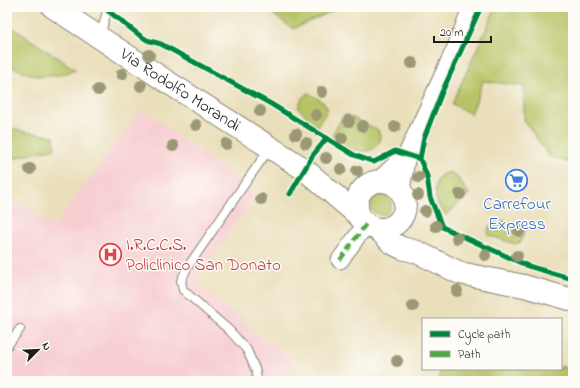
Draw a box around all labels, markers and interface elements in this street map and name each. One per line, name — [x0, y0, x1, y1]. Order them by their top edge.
scale bar — [434, 18, 491, 44]
text: 20 m — [440, 24, 463, 42]
street label: Via Rodolfo Morandi — [114, 41, 246, 138]
supermarket icon: Carrefour Express — [504, 167, 530, 193]
place label: Carrefour Express — [483, 192, 551, 237]
place label: I.R.C.C.S. Policlinico San Donato — [126, 233, 281, 278]
hospital icon: I.R.C.C.S. Policlinico San Donato — [98, 242, 124, 268]
legend — [422, 318, 562, 370]
text: Cycle path — [458, 326, 510, 345]
north arrow — [18, 330, 58, 370]
text: N — [37, 340, 55, 353]
text: Path — [458, 346, 481, 364]

